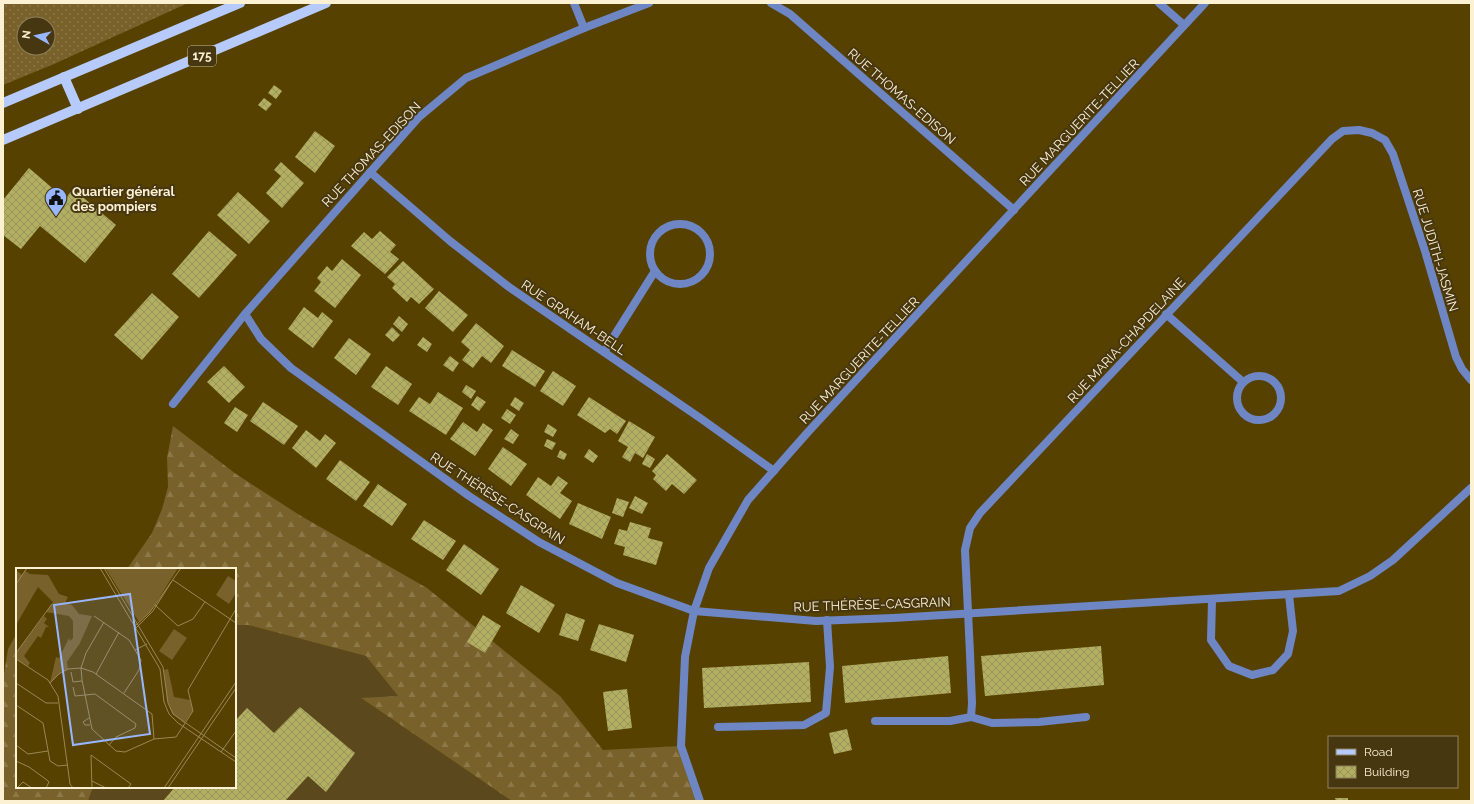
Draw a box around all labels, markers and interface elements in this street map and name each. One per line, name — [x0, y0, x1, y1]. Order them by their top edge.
north arrow — [16, 16, 56, 56]
text: N — [20, 30, 34, 40]
street label: RUE THOMAS-EDISON — [845, 45, 959, 147]
road number: 175 — [188, 46, 216, 66]
street label: RUE MARGUERITE-TELLIER — [1017, 56, 1142, 189]
street label: RUE THOMAS-EDISON — [319, 99, 424, 210]
place label: Quartier général des pompiers — [72, 184, 175, 214]
public building icon: Quartier général des pompiers — [43, 185, 69, 218]
street label: RUE JUDITH-JASMIN — [1410, 187, 1461, 313]
street label: RUE MARIA-CHAPDELAINE — [1064, 275, 1188, 406]
street label: RUE GRAHAM-BELL — [519, 277, 629, 358]
street label: RUE MARGUERITE-TELLIER — [797, 294, 922, 427]
street label: RUE THÉRÈSE-CASGRAIN — [428, 449, 568, 548]
inset map — [16, 568, 236, 788]
street label: RUE THÉRÈSE-CASGRAIN — [793, 594, 951, 615]
legend — [1328, 736, 1458, 788]
text: Road — [1364, 745, 1393, 759]
text: Building — [1364, 765, 1410, 779]

